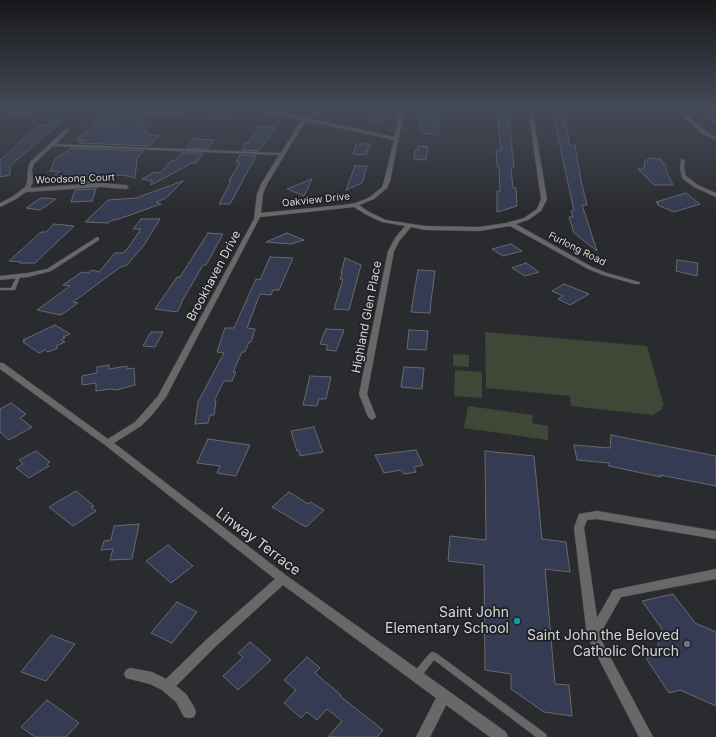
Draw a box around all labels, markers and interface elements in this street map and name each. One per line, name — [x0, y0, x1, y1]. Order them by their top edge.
street label: Woodsong Court — [35, 172, 115, 186]
street label: Oakview Drive — [281, 190, 351, 210]
street label: Brookhaven Drive — [184, 228, 244, 324]
street label: Furlong Road — [546, 229, 608, 269]
street label: Highland Glen Place — [349, 260, 385, 374]
street label: Linway Terrace — [212, 505, 304, 579]
place label: Saint John Elementary School — [385, 605, 509, 638]
marker: Saint John Elementary School — [512, 616, 522, 626]
place label: Saint John the Beloved Catholic Church — [527, 628, 679, 660]
marker: Saint John the Beloved Catholic Church — [682, 639, 692, 649]

